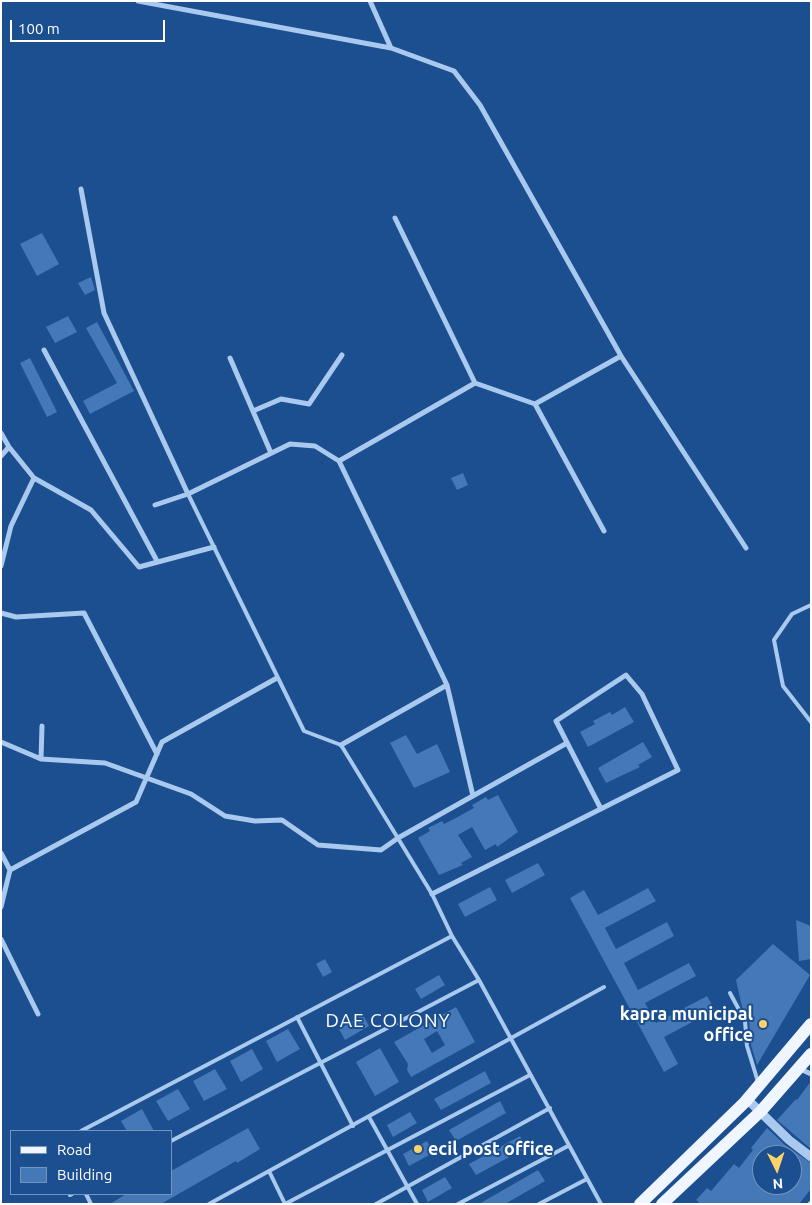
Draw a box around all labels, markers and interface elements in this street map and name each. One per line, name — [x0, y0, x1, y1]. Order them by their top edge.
scale bar — [12, 10, 168, 42]
text: 100 m — [18, 20, 60, 37]
place label: kapra municipal office — [620, 1003, 753, 1046]
district label: DAE COLONY — [324, 1010, 452, 1032]
marker: kapra municipal office — [757, 1018, 769, 1030]
legend — [10, 1130, 172, 1195]
place label: ecil post office — [428, 1138, 554, 1160]
text: Road — [57, 1141, 92, 1158]
marker: ecil post office — [412, 1143, 424, 1155]
north arrow — [752, 1145, 802, 1195]
text: Building — [57, 1166, 112, 1183]
text: N — [772, 1176, 784, 1192]

